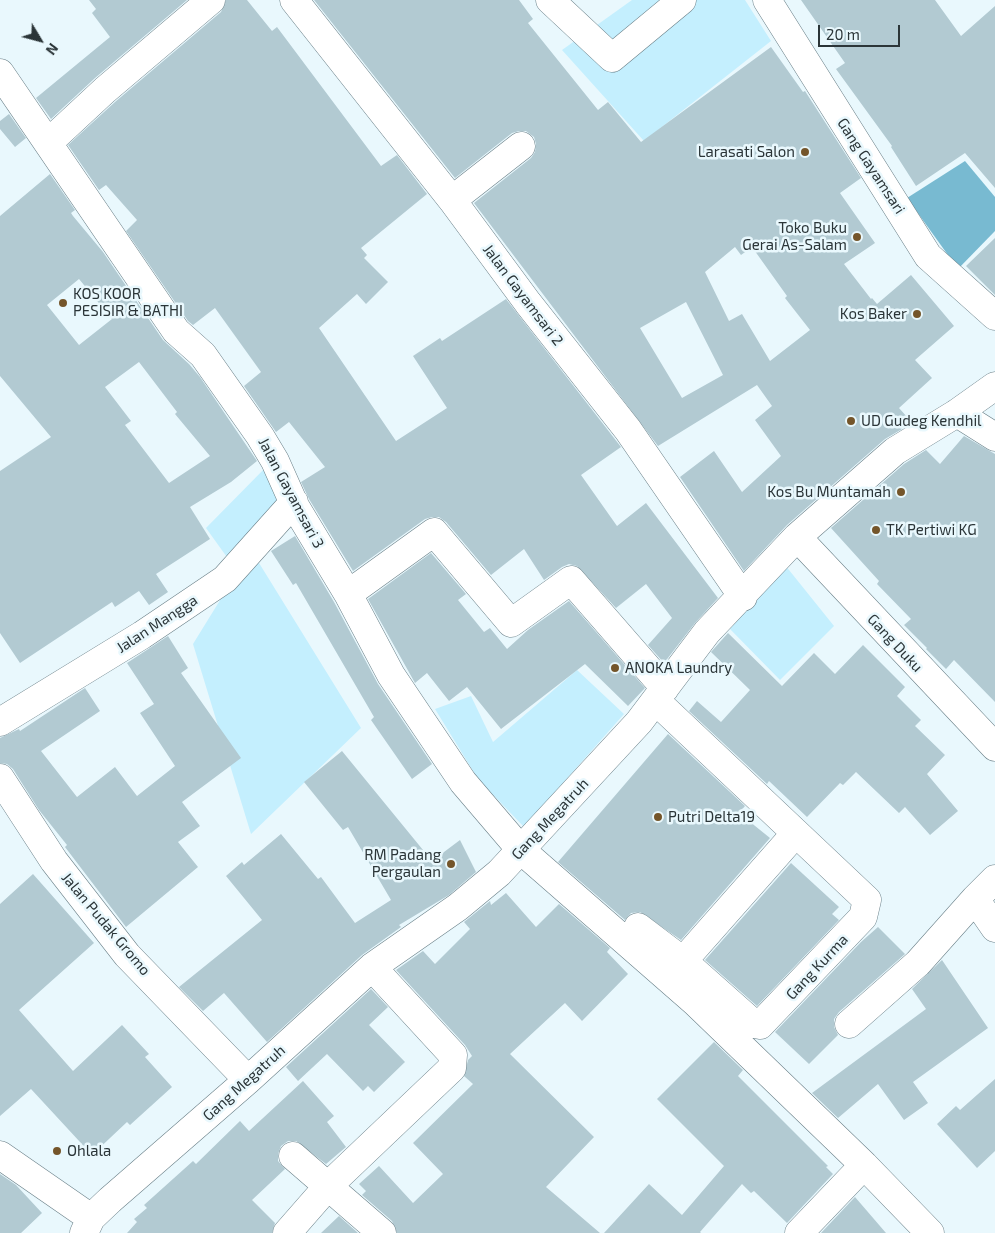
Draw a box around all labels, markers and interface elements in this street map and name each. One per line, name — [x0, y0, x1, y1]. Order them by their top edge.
north arrow — [15, 15, 65, 65]
scale bar — [820, 15, 902, 47]
text: 20 m — [826, 25, 860, 43]
text: N — [43, 40, 62, 58]
street label: Gang Gayamsari — [833, 115, 909, 217]
place label: Larasati Salon — [698, 143, 795, 161]
marker: Larasati Salon — [799, 146, 811, 158]
place label: Toko Buku Gerai As-Salam — [742, 219, 847, 254]
marker: Toko Buku Gerai As-Salam — [851, 231, 863, 243]
street label: Jalan Gayamsari 2 — [479, 241, 567, 349]
place label: KOS KOOR PESISIR & BATHI — [73, 285, 183, 320]
marker: KOS KOOR PESISIR & BATHI — [57, 297, 69, 309]
place label: Kos Baker — [840, 305, 907, 323]
marker: Kos Baker — [911, 308, 923, 320]
place label: UD Gudeg Kendhil — [861, 412, 982, 430]
marker: UD Gudeg Kendhil — [845, 415, 857, 427]
street label: Jalan Gayamsari 3 — [254, 435, 328, 551]
place label: Kos Bu Muntamah — [767, 483, 891, 501]
marker: Kos Bu Muntamah — [895, 486, 907, 498]
place label: TK Pertiwi KG — [886, 521, 977, 539]
marker: TK Pertiwi KG — [870, 524, 882, 536]
street label: Jalan Mangga — [113, 591, 201, 657]
street label: Gang Duku — [864, 610, 926, 676]
place label: ANOKA Laundry — [625, 659, 732, 677]
marker: ANOKA Laundry — [609, 662, 621, 674]
street label: Gang Megatruh — [508, 775, 592, 863]
place label: Putri Delta19 — [668, 808, 755, 826]
marker: Putri Delta19 — [652, 811, 664, 823]
place label: RM Padang Pergaulan — [364, 846, 441, 881]
marker: RM Padang Pergaulan — [445, 858, 457, 870]
street label: Jalan Pudak Gromo — [58, 869, 154, 979]
street label: Gang Kurma — [782, 931, 852, 1003]
street label: Gang Megatruh — [199, 1041, 289, 1125]
place label: Ohlala — [67, 1142, 111, 1160]
marker: Ohlala — [51, 1145, 63, 1157]

